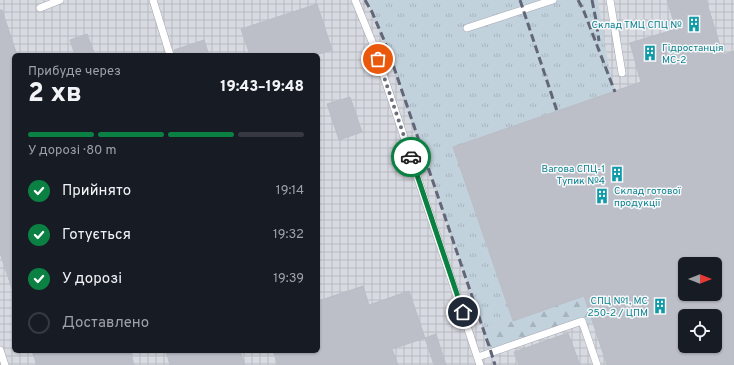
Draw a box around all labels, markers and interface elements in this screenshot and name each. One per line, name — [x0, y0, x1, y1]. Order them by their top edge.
building icon: Склад ТМЦ СПЦ № — [685, 15, 703, 33]
place label: Склад ТМЦ СПЦ № — [592, 19, 682, 32]
pin — [361, 42, 395, 76]
place label: Гідростанція МС-2 — [662, 42, 724, 67]
building icon: Гідростанція МС-2 — [641, 44, 659, 62]
icon: bag — [367, 48, 389, 70]
text: Прибуде через — [28, 64, 121, 80]
text: 2 хв — [28, 78, 82, 111]
text: 19:43–19:48 — [220, 78, 304, 97]
courier — [391, 137, 431, 177]
text: У дорозі · 80 m — [28, 143, 116, 159]
icon: car — [400, 146, 422, 168]
place label: Вагова СПЦ-1 Тупик №4 — [542, 163, 605, 188]
building icon: Вагова СПЦ-1 Тупик №4 — [608, 165, 626, 183]
icon: check — [28, 180, 50, 202]
text: Прийнято — [62, 182, 131, 201]
text: 19:14 — [276, 183, 304, 199]
place label: Склад готової продукції — [614, 185, 681, 210]
building icon: Склад готової продукції — [593, 187, 611, 205]
icon: check — [28, 224, 50, 246]
text: Готується — [62, 226, 131, 245]
text: 19:32 — [273, 227, 304, 243]
north arrow — [678, 257, 722, 301]
map controls — [678, 257, 722, 353]
icon: check — [28, 268, 50, 290]
text: У дорозі — [62, 270, 122, 289]
text: 19:39 — [273, 271, 304, 287]
pin — [446, 295, 480, 329]
place label: СПЦ №1, МС 250-2 / ЦПМ — [587, 295, 648, 320]
building icon: СПЦ №1, МС 250-2 / ЦПМ — [651, 297, 669, 315]
icon: home — [452, 301, 474, 323]
button: locate — [678, 309, 722, 353]
text: Доставлено — [62, 314, 149, 333]

